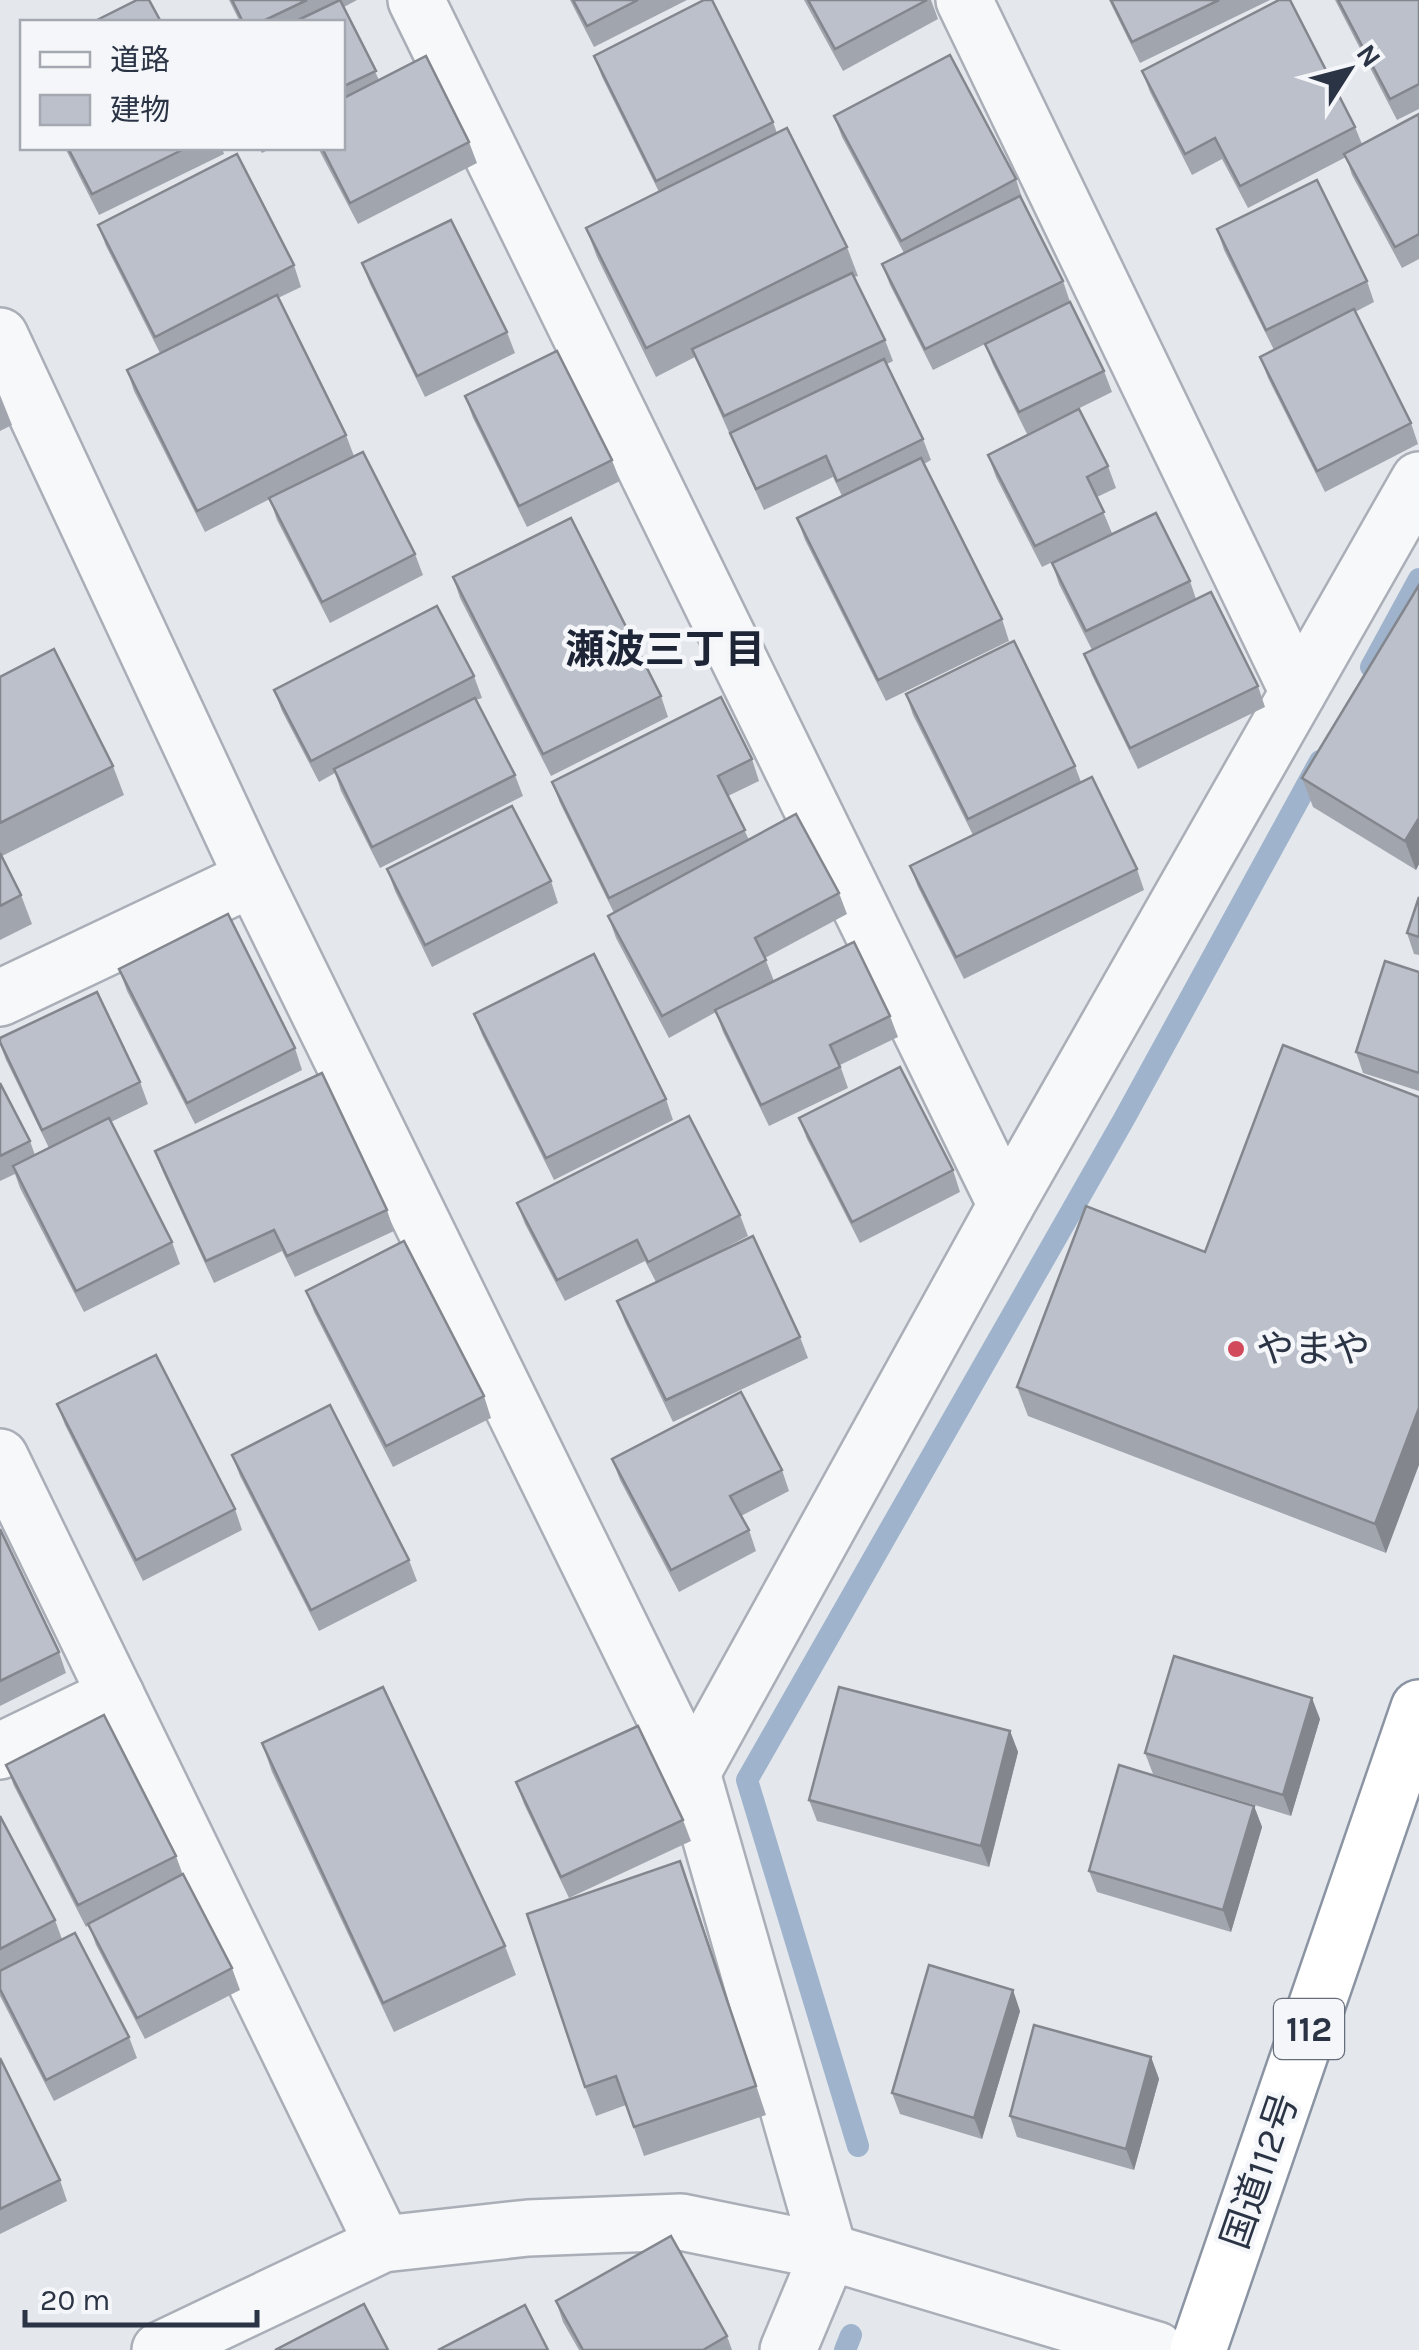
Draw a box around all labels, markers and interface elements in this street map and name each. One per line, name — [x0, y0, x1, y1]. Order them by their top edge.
legend — [20, 20, 345, 150]
north arrow — [1299, 20, 1399, 120]
text: N — [1350, 38, 1388, 73]
text: 道路 — [110, 42, 170, 78]
text: 建物 — [110, 92, 170, 128]
district label: 瀬波三丁目 — [565, 626, 765, 673]
place label: やまや — [1256, 1327, 1370, 1372]
marker: やまや — [1225, 1338, 1247, 1360]
road number: 112 — [1274, 1999, 1344, 2059]
street label: 国道112号 — [1212, 2087, 1308, 2255]
scale bar — [25, 2265, 258, 2327]
text: 20 m — [40, 2282, 110, 2318]

